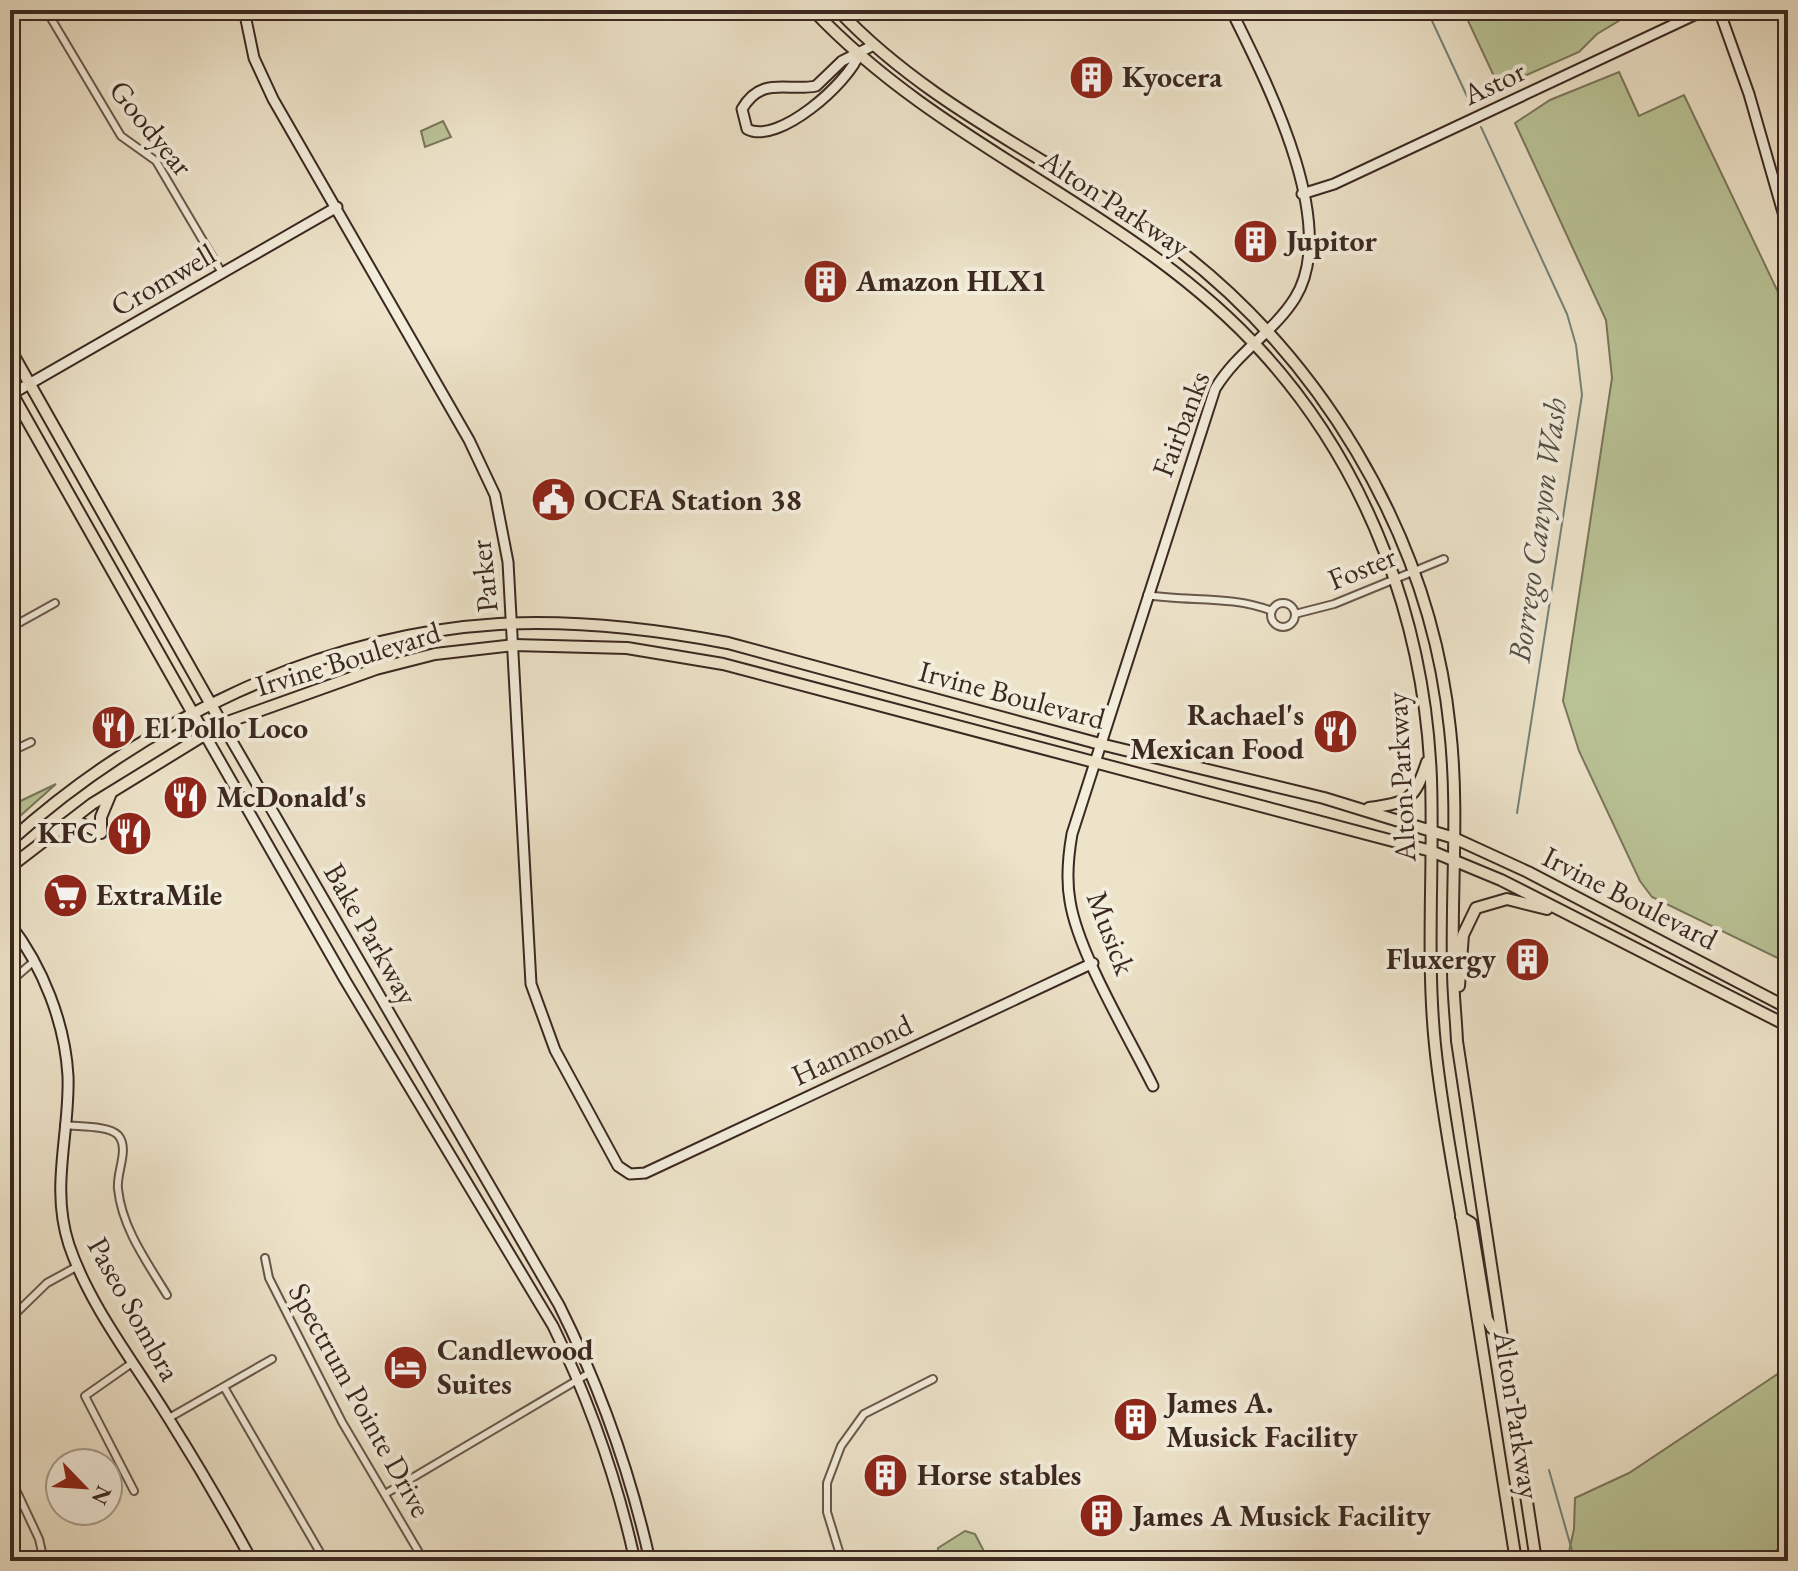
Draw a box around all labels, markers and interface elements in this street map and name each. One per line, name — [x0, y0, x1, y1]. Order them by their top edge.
street label: Astor — [1455, 51, 1531, 114]
building icon: Kyocera — [1067, 53, 1115, 101]
place label: Kyocera — [1122, 57, 1223, 96]
street label: Goodyear — [101, 72, 202, 184]
street label: Alton Parkway — [1032, 139, 1198, 266]
building icon: Jupitor — [1231, 217, 1279, 265]
place label: Jupitor — [1283, 221, 1378, 260]
street label: Cromwell — [103, 234, 222, 325]
building icon: Amazon HLX1 — [801, 257, 849, 305]
place label: Amazon HLX1 — [855, 261, 1047, 300]
street label: Fairbanks — [1143, 365, 1218, 482]
water label: Borrego Canyon Wash — [1498, 395, 1576, 666]
public building icon: OCFA Station 38 — [529, 476, 577, 524]
place label: OCFA Station 38 — [584, 480, 802, 519]
street label: Foster — [1322, 536, 1402, 599]
street label: Parker — [460, 538, 507, 614]
street label: Irvine Boulevard — [251, 612, 446, 705]
street label: Irvine Boulevard — [915, 651, 1110, 738]
street label: Alton Parkway — [1377, 690, 1424, 864]
place label: Rachael's Mexican Food — [1130, 695, 1304, 768]
restaurant icon: El Pollo Loco — [89, 704, 137, 752]
place label: El Pollo Loco — [144, 708, 308, 747]
restaurant icon: Rachael's Mexican Food — [1311, 708, 1359, 756]
restaurant icon: McDonald's — [161, 773, 209, 821]
place label: McDonald's — [216, 777, 366, 816]
restaurant icon: KFC — [105, 809, 153, 857]
place label: KFC — [37, 813, 98, 852]
street label: Irvine Boulevard — [1536, 837, 1725, 959]
street label: Bake Parkway — [315, 856, 428, 1012]
supermarket icon: ExtraMile — [41, 871, 89, 919]
place label: ExtraMile — [96, 875, 222, 914]
street label: Musick — [1078, 886, 1145, 981]
building icon: Fluxergy — [1503, 935, 1551, 983]
place label: Fluxergy — [1386, 939, 1497, 978]
street label: Hammond — [785, 1004, 919, 1094]
street label: Paseo Sombra — [79, 1230, 190, 1388]
street label: Spectrum Pointe Drive — [280, 1276, 441, 1524]
street label: Alton Parkway — [1485, 1327, 1550, 1503]
place label: Candlewood Suites — [437, 1330, 594, 1403]
hotel icon: Candlewood Suites — [382, 1343, 430, 1391]
place label: James A. Musick Facility — [1163, 1383, 1358, 1456]
building icon: James A. Musick Facility — [1111, 1396, 1159, 1444]
north arrow — [44, 1447, 124, 1527]
building icon: Horse stables — [862, 1451, 910, 1499]
place label: Horse stables — [917, 1455, 1081, 1494]
text: N — [85, 1481, 119, 1510]
building icon: James A Musick Facility — [1077, 1492, 1125, 1540]
place label: James A Musick Facility — [1129, 1496, 1431, 1535]

